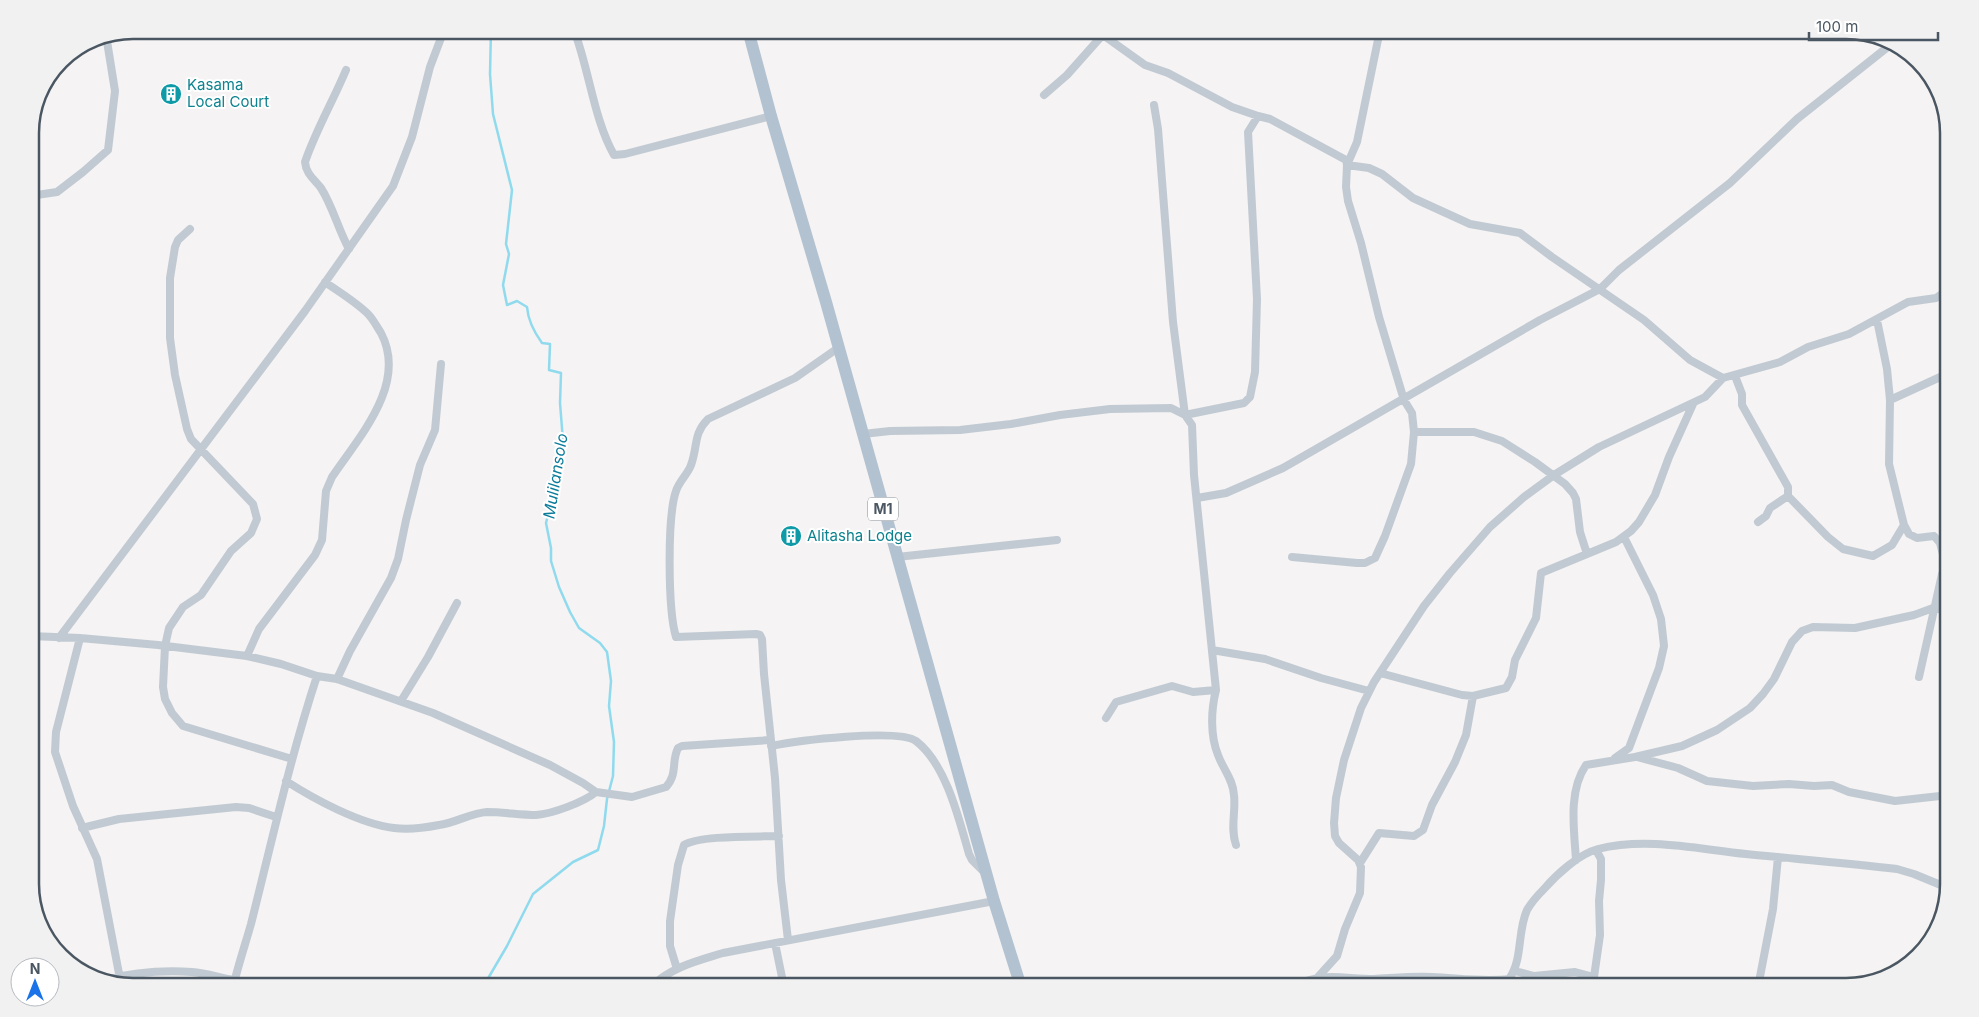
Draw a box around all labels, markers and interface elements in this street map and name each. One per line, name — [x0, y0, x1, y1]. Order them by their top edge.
scale bar — [1809, 10, 1938, 42]
text: 100 m — [1816, 17, 1858, 36]
place label: Kasama Local Court — [187, 75, 269, 111]
building icon: Kasama Local Court — [159, 82, 183, 106]
water label: Mulilansolo — [538, 432, 572, 520]
road number: M1 — [868, 498, 898, 520]
building icon: Alitasha Lodge — [779, 524, 803, 548]
place label: Alitasha Lodge — [807, 526, 912, 545]
north arrow — [10, 957, 60, 1007]
text: N — [30, 960, 40, 977]

